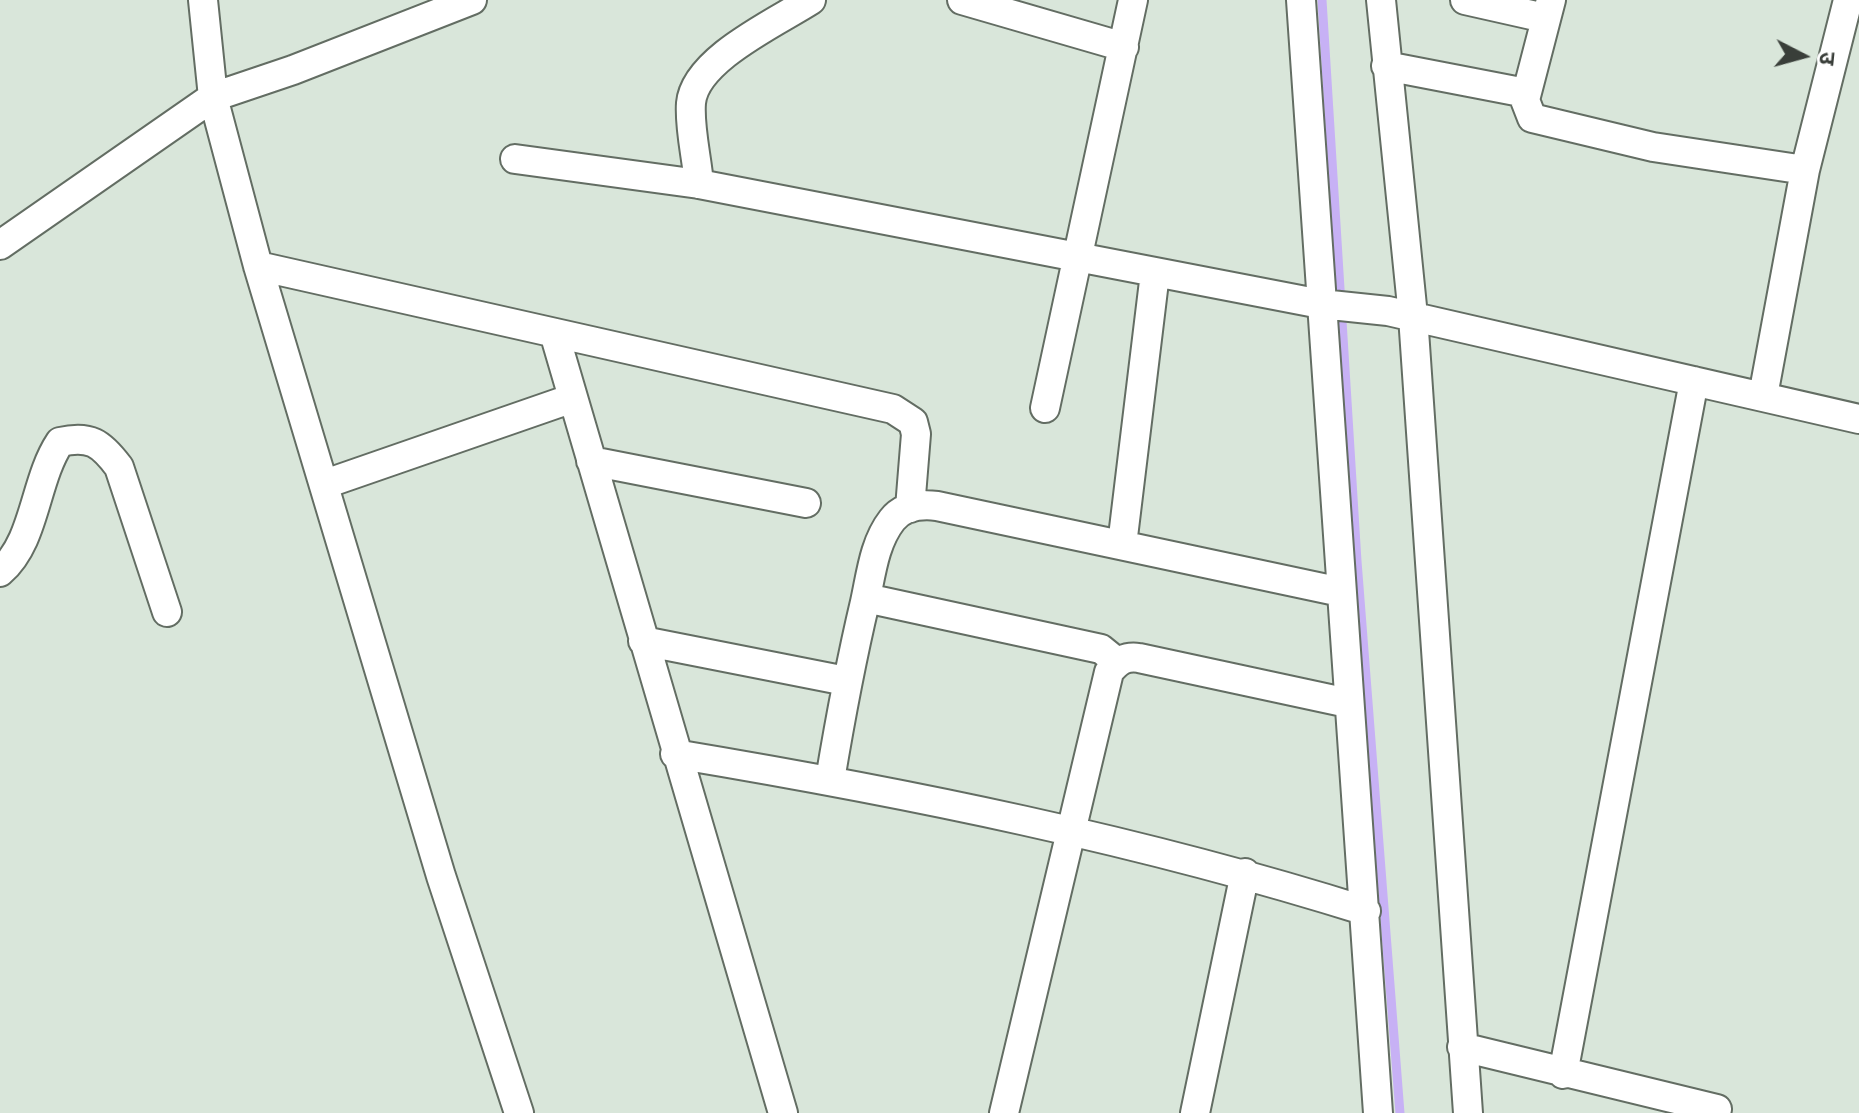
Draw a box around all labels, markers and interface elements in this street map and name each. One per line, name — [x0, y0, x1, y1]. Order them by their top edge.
north arrow — [1763, 16, 1843, 96]
text: उ — [1813, 51, 1841, 66]

